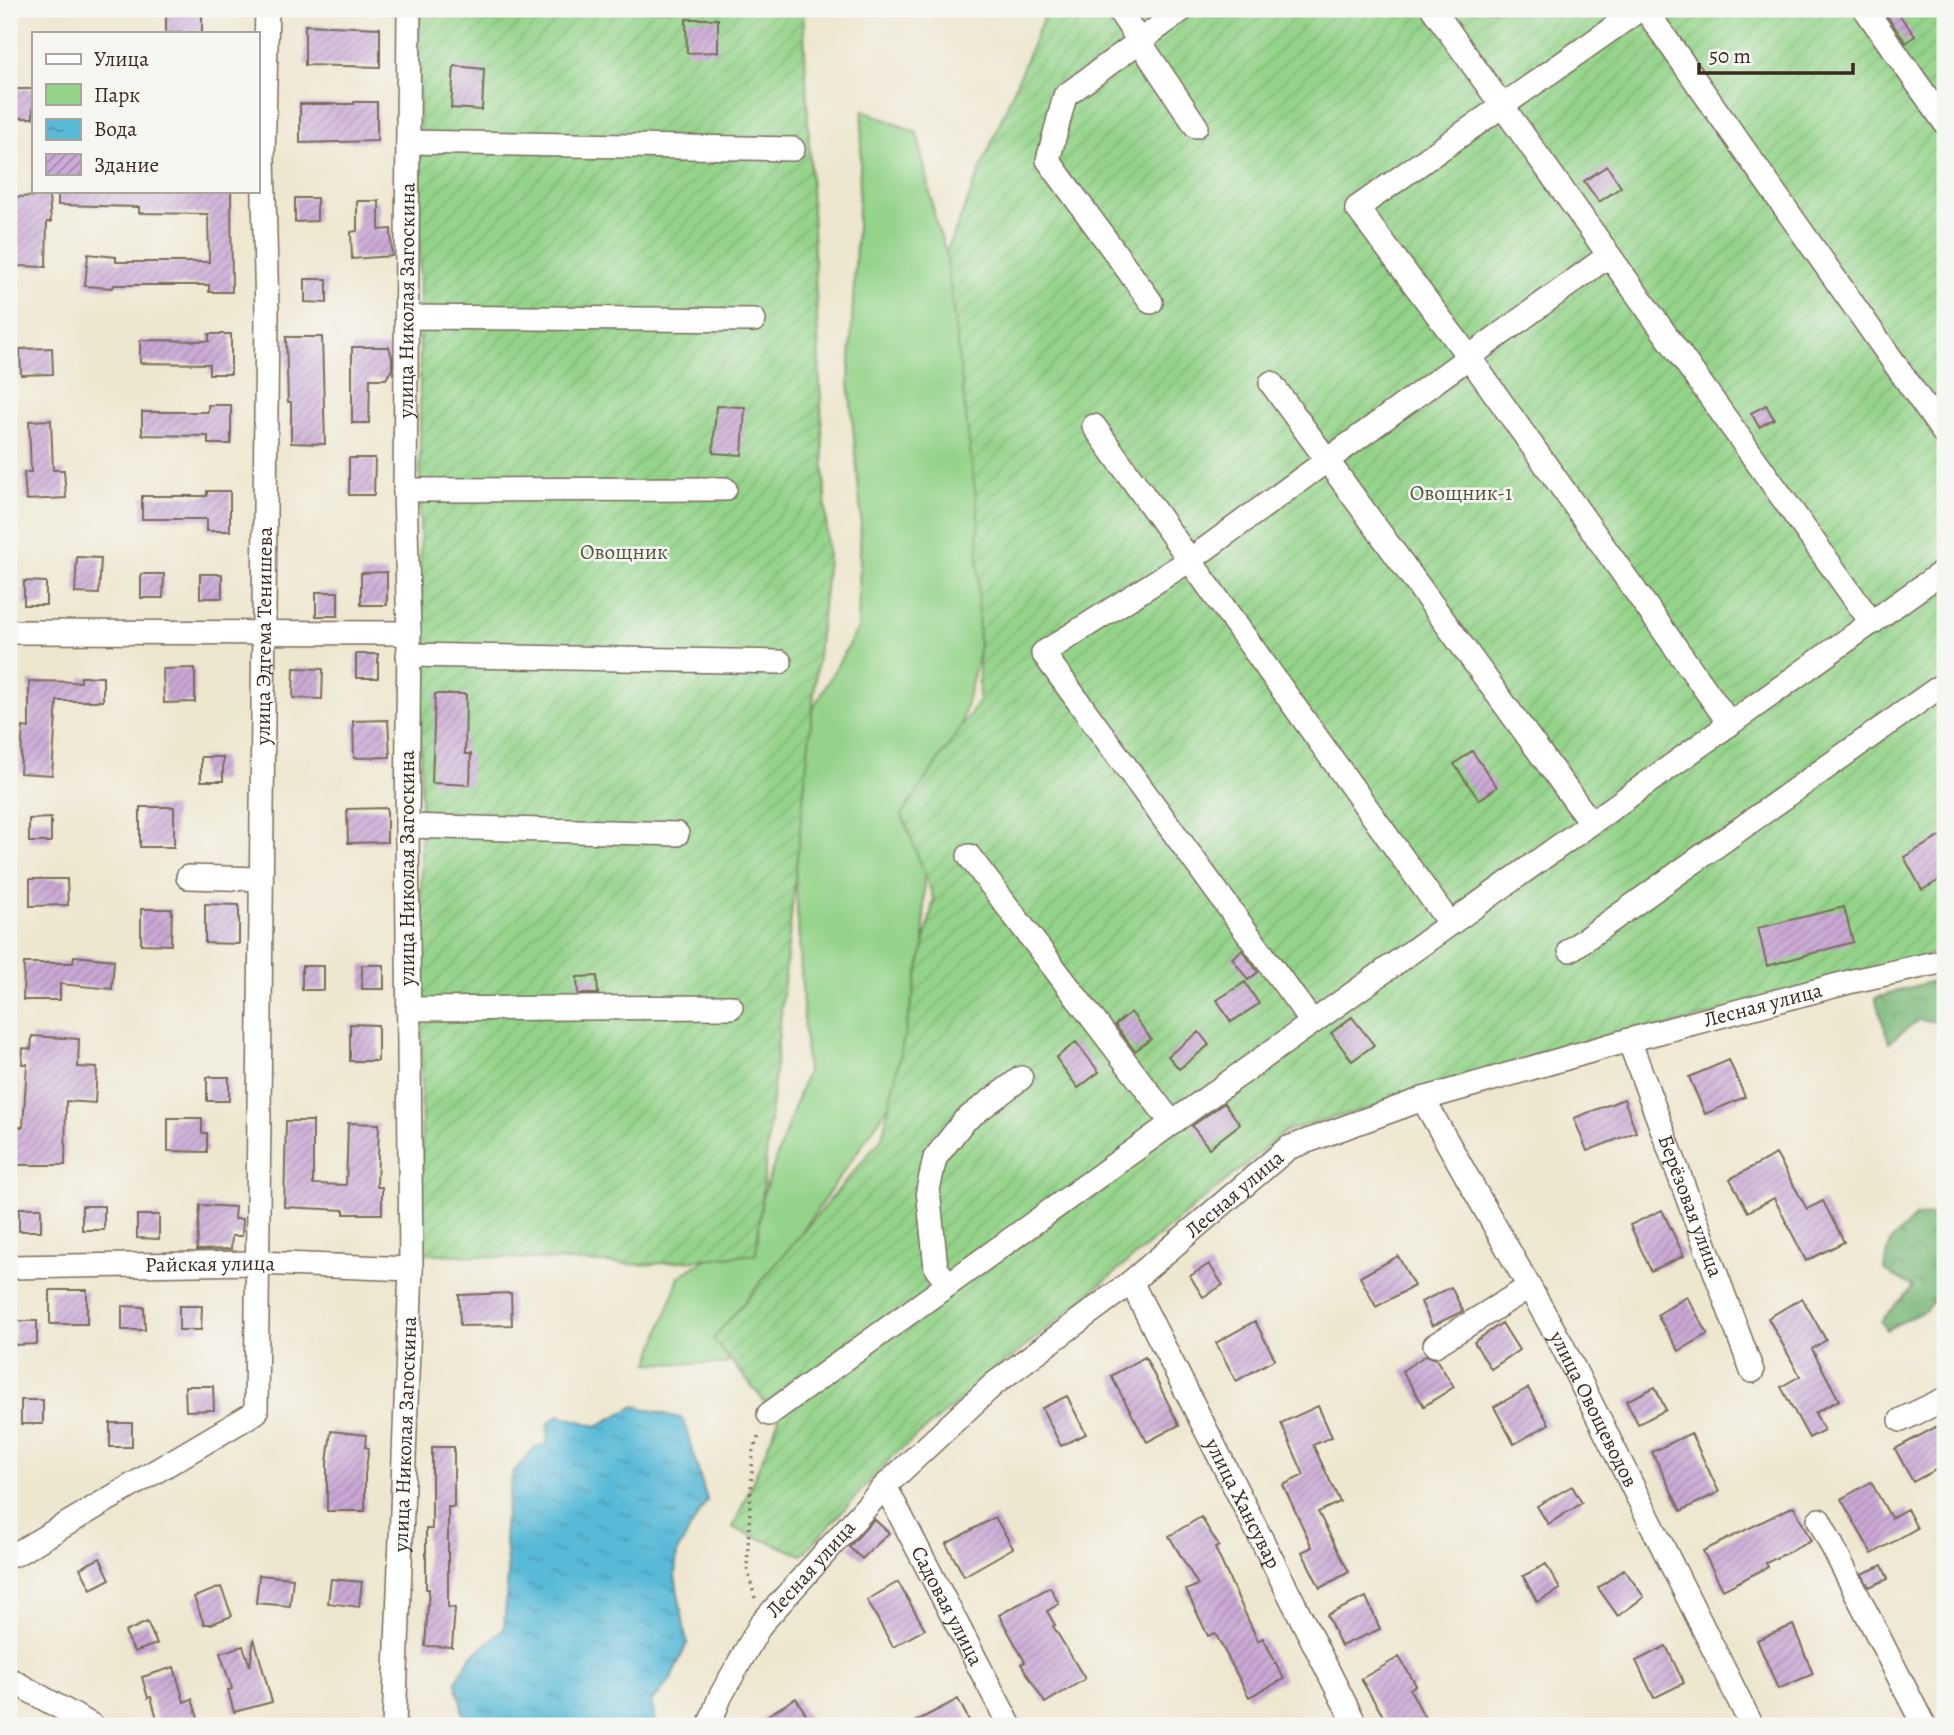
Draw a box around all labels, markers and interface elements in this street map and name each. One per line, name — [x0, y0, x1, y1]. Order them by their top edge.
legend — [32, 32, 259, 192]
scale bar — [1699, 32, 1853, 76]
text: 50 m — [1709, 42, 1751, 70]
text: Улица — [94, 45, 149, 73]
text: Парк — [94, 81, 140, 109]
text: Вода — [94, 115, 137, 143]
text: Здание — [94, 151, 159, 179]
street label: улица Николая Загоскина — [392, 182, 422, 419]
park label: Овощник-1 — [1410, 479, 1512, 507]
street label: улица Эдгема Тенишева — [249, 526, 279, 746]
park label: Овощник — [580, 538, 668, 566]
street label: улица Николая Загоскина — [393, 750, 421, 987]
street label: Лесная улица — [1700, 976, 1826, 1034]
street label: Берёзовая улица — [1651, 1131, 1730, 1281]
street label: Лесная улица — [1179, 1144, 1290, 1244]
street label: Райская улица — [145, 1249, 276, 1279]
street label: улица Николая Загоскина — [386, 1316, 423, 1554]
street label: улица Овощеводов — [1542, 1325, 1645, 1492]
street label: улица Хансувар — [1198, 1432, 1288, 1573]
street label: Лесная улица — [760, 1514, 862, 1623]
street label: Садовая улица — [905, 1541, 990, 1671]

